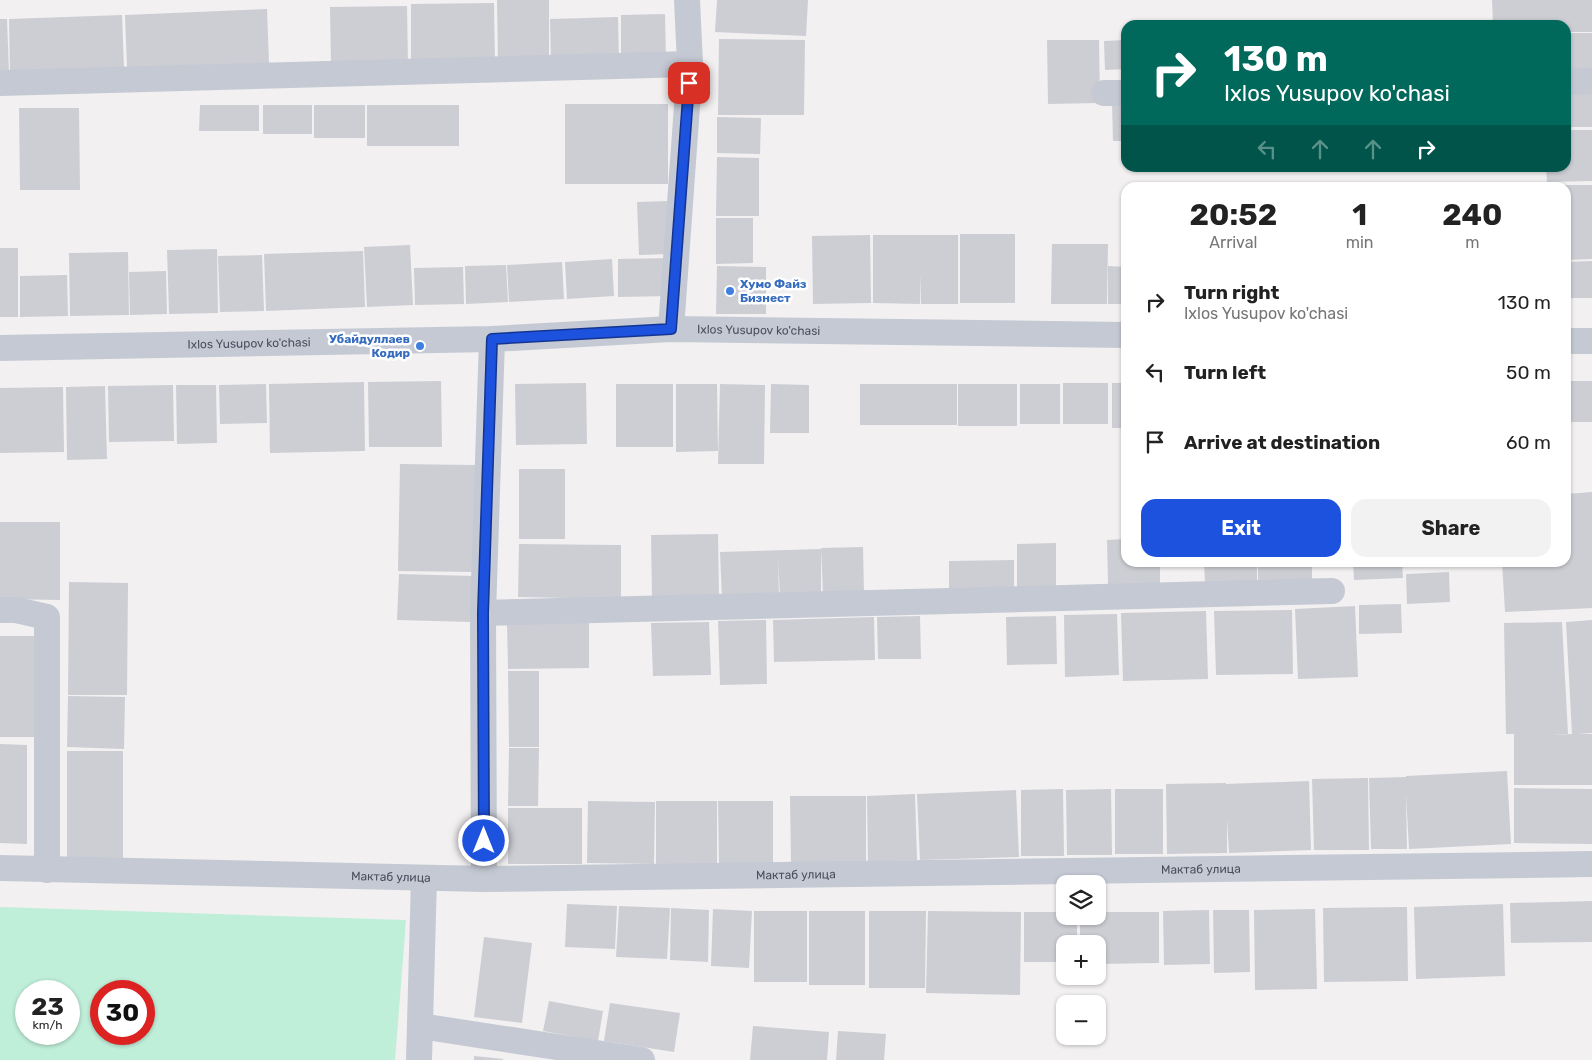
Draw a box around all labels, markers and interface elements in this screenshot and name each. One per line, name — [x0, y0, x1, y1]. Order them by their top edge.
text: 130 m — [1224, 38, 1328, 80]
icon: right — [1141, 40, 1206, 105]
pin — [668, 62, 710, 104]
icon: arrive — [675, 69, 703, 97]
text: Ixlos Yusupov ko'chasi — [1224, 80, 1450, 107]
icon: left — [1253, 135, 1281, 163]
icon: ahead — [1306, 135, 1334, 163]
icon: ahead — [1359, 135, 1387, 163]
icon: right — [1412, 135, 1440, 163]
text: 20:52 — [1190, 197, 1277, 233]
text: 1 — [1352, 197, 1367, 233]
text: 240 — [1442, 197, 1502, 233]
text: Arrival — [1209, 233, 1257, 252]
text: min — [1346, 233, 1374, 252]
text: m — [1465, 233, 1479, 252]
place label: Хумо Файз Бизнест — [740, 277, 807, 305]
text: Turn right — [1184, 281, 1279, 304]
marker: Хумо Файз Бизнест — [724, 285, 736, 297]
icon: right — [1141, 288, 1169, 316]
text: 130 m — [1498, 291, 1551, 314]
text: Ixlos Yusupov ko'chasi — [1184, 304, 1348, 323]
street label: Ixlos Yusupov ko'chasi — [697, 322, 820, 338]
place label: Убайдуллаев Кодир — [329, 332, 410, 360]
street label: Ixlos Yusupov ko'chasi — [187, 335, 311, 352]
marker: Убайдуллаев Кодир — [414, 340, 426, 352]
icon: left — [1141, 358, 1169, 386]
text: Turn left — [1184, 361, 1266, 384]
text: 50 m — [1506, 361, 1551, 384]
icon: arrive — [1141, 428, 1169, 456]
text: Arrive at destination — [1184, 431, 1380, 454]
text: 60 m — [1506, 431, 1551, 454]
button: Exit — [1141, 499, 1341, 557]
button: Share — [1351, 499, 1551, 557]
position arrow — [457, 814, 509, 866]
street label: Мактаб улица — [1161, 862, 1241, 877]
street label: Мактаб улица — [756, 867, 836, 882]
street label: Мактаб улица — [351, 869, 431, 885]
map controls — [1056, 875, 1106, 1045]
button: layers — [1056, 875, 1106, 925]
button: + — [1056, 935, 1106, 985]
speed limit sign: 30 — [90, 980, 155, 1045]
text: 23 — [31, 992, 64, 1021]
button: − — [1056, 995, 1106, 1045]
text: km/h — [33, 1018, 62, 1032]

